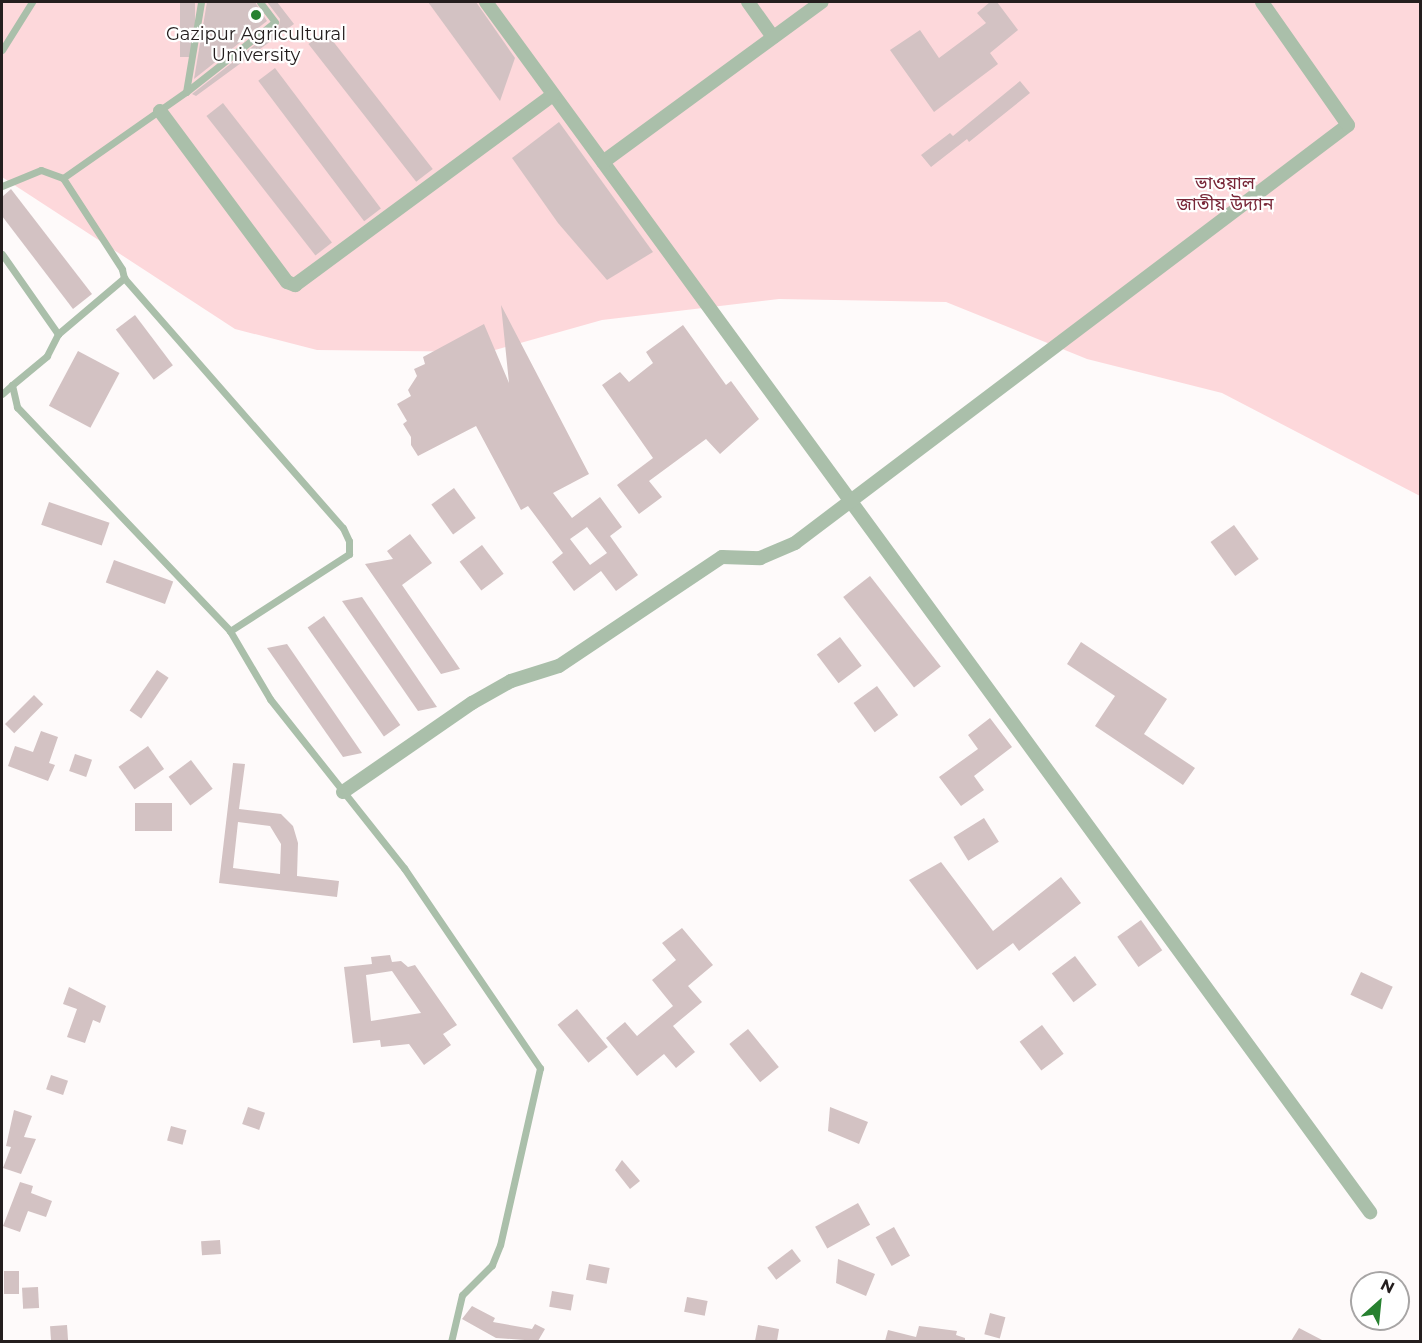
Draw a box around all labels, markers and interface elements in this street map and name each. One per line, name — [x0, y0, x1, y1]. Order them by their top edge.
marker: Gazipur Agricultural University — [249, 8, 263, 22]
place label: Gazipur Agricultural University — [166, 24, 346, 66]
park label: ভাওয়াল জাতীয় উদ্যান — [1176, 173, 1274, 216]
north arrow — [1350, 1271, 1410, 1331]
text: N — [1377, 1275, 1398, 1298]

